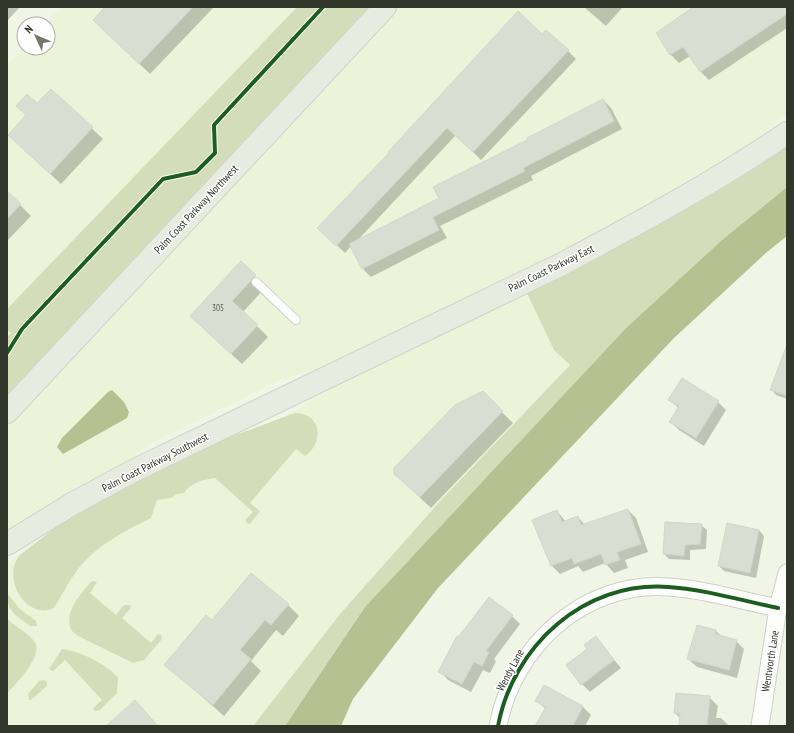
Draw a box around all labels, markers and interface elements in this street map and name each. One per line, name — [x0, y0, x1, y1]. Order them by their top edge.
north arrow — [16, 16, 56, 56]
text: N — [22, 22, 36, 36]
street label: Palm Coast Parkway Northwest — [151, 161, 241, 257]
street label: Palm Coast Parkway East — [506, 241, 596, 295]
house number: 305 — [212, 302, 224, 313]
street label: Palm Coast Parkway Southwest — [100, 429, 210, 495]
street label: Wentworth Lane — [758, 629, 782, 693]
street label: Wendy Lane — [493, 646, 527, 693]

